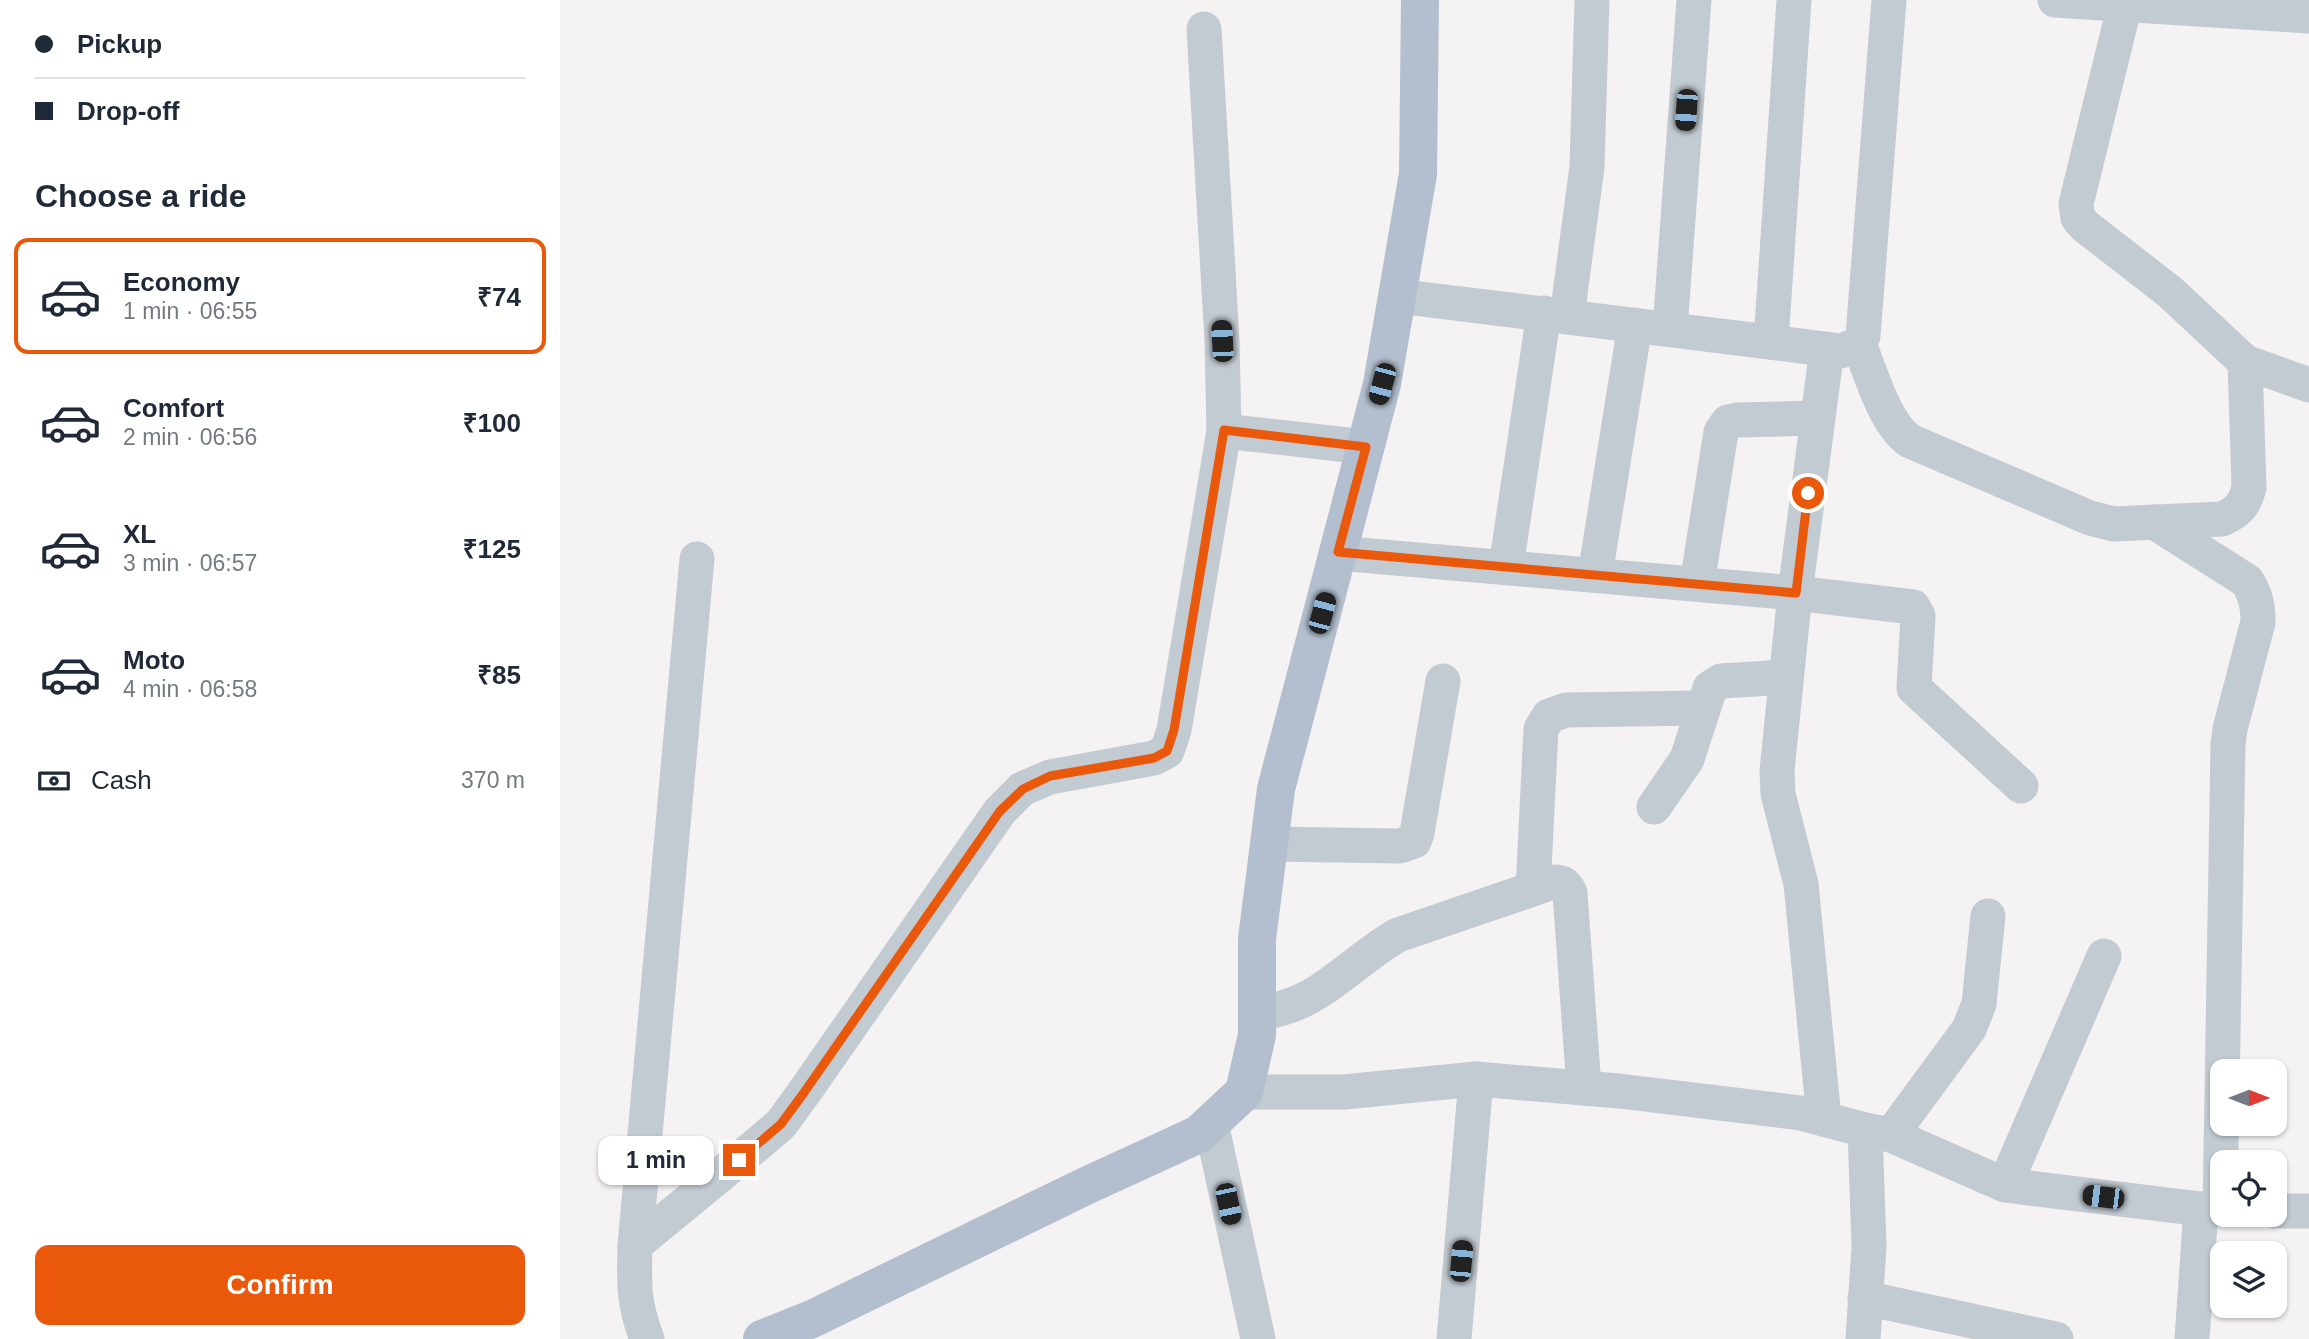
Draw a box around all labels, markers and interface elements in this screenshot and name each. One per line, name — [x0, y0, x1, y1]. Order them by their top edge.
text: Pickup — [77, 29, 162, 59]
car — [1675, 88, 1698, 132]
text: Drop-off — [77, 96, 180, 126]
text: Choose a ride — [35, 178, 247, 214]
icon: car — [39, 265, 102, 328]
text: Economy — [123, 267, 240, 297]
text: ₹74 — [477, 282, 521, 312]
text: 1 min · 06:55 — [123, 298, 257, 324]
car — [1211, 319, 1234, 363]
car — [1367, 361, 1398, 407]
icon: car — [39, 391, 102, 454]
text: Comfort — [123, 393, 224, 423]
text: ₹100 — [463, 408, 521, 438]
text: 2 min · 06:56 — [123, 424, 257, 450]
route start — [1792, 477, 1824, 509]
icon: car — [39, 517, 102, 580]
text: XL — [123, 519, 156, 549]
text: ₹125 — [463, 534, 521, 564]
text: 3 min · 06:57 — [123, 550, 257, 576]
car — [1307, 590, 1338, 636]
icon: car — [39, 643, 102, 706]
text: Moto — [123, 645, 185, 675]
text: ₹85 — [477, 660, 521, 690]
text: 4 min · 06:58 — [123, 676, 257, 702]
icon: cash — [35, 762, 73, 800]
text: Cash — [91, 765, 152, 795]
text: 370 m — [461, 767, 525, 793]
north arrow — [2210, 1059, 2287, 1136]
map controls — [2210, 1059, 2287, 1318]
callout: 1 min — [599, 1136, 714, 1184]
route end — [723, 1144, 755, 1176]
text: 1 min — [626, 1147, 686, 1173]
button: locate — [2210, 1150, 2287, 1227]
car — [1214, 1181, 1243, 1227]
car — [2081, 1184, 2126, 1210]
car — [1449, 1239, 1474, 1283]
button: layers — [2210, 1241, 2287, 1318]
button: Confirm — [35, 1245, 525, 1325]

